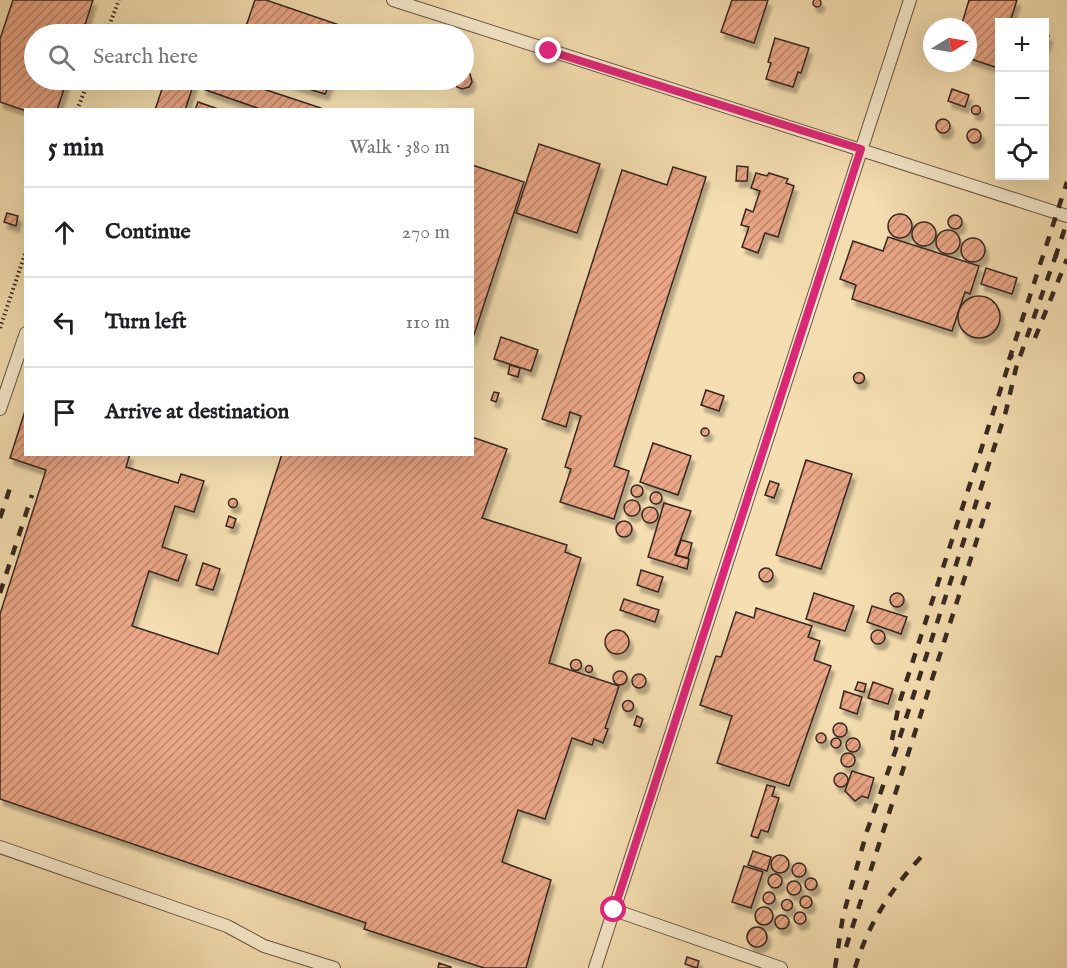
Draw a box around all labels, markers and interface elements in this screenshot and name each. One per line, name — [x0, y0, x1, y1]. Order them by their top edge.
north arrow — [923, 18, 977, 72]
map controls — [995, 18, 1049, 180]
button: + — [995, 18, 1049, 72]
search box — [24, 24, 474, 90]
route end — [535, 37, 561, 63]
icon: search — [45, 41, 78, 74]
text: Search here — [93, 43, 198, 71]
button: − — [995, 72, 1049, 126]
button: locate — [995, 126, 1049, 180]
text: 5 min — [48, 131, 104, 164]
text: Walk · 380 m — [349, 135, 450, 160]
icon: ahead — [48, 216, 81, 249]
text: Continue — [105, 218, 191, 246]
text: 270 m — [402, 220, 450, 245]
icon: left — [48, 306, 81, 339]
text: Turn left — [105, 308, 187, 336]
text: 110 m — [406, 310, 450, 335]
icon: arrive — [48, 396, 81, 429]
text: Arrive at destination — [105, 398, 289, 426]
route start — [600, 896, 626, 922]

